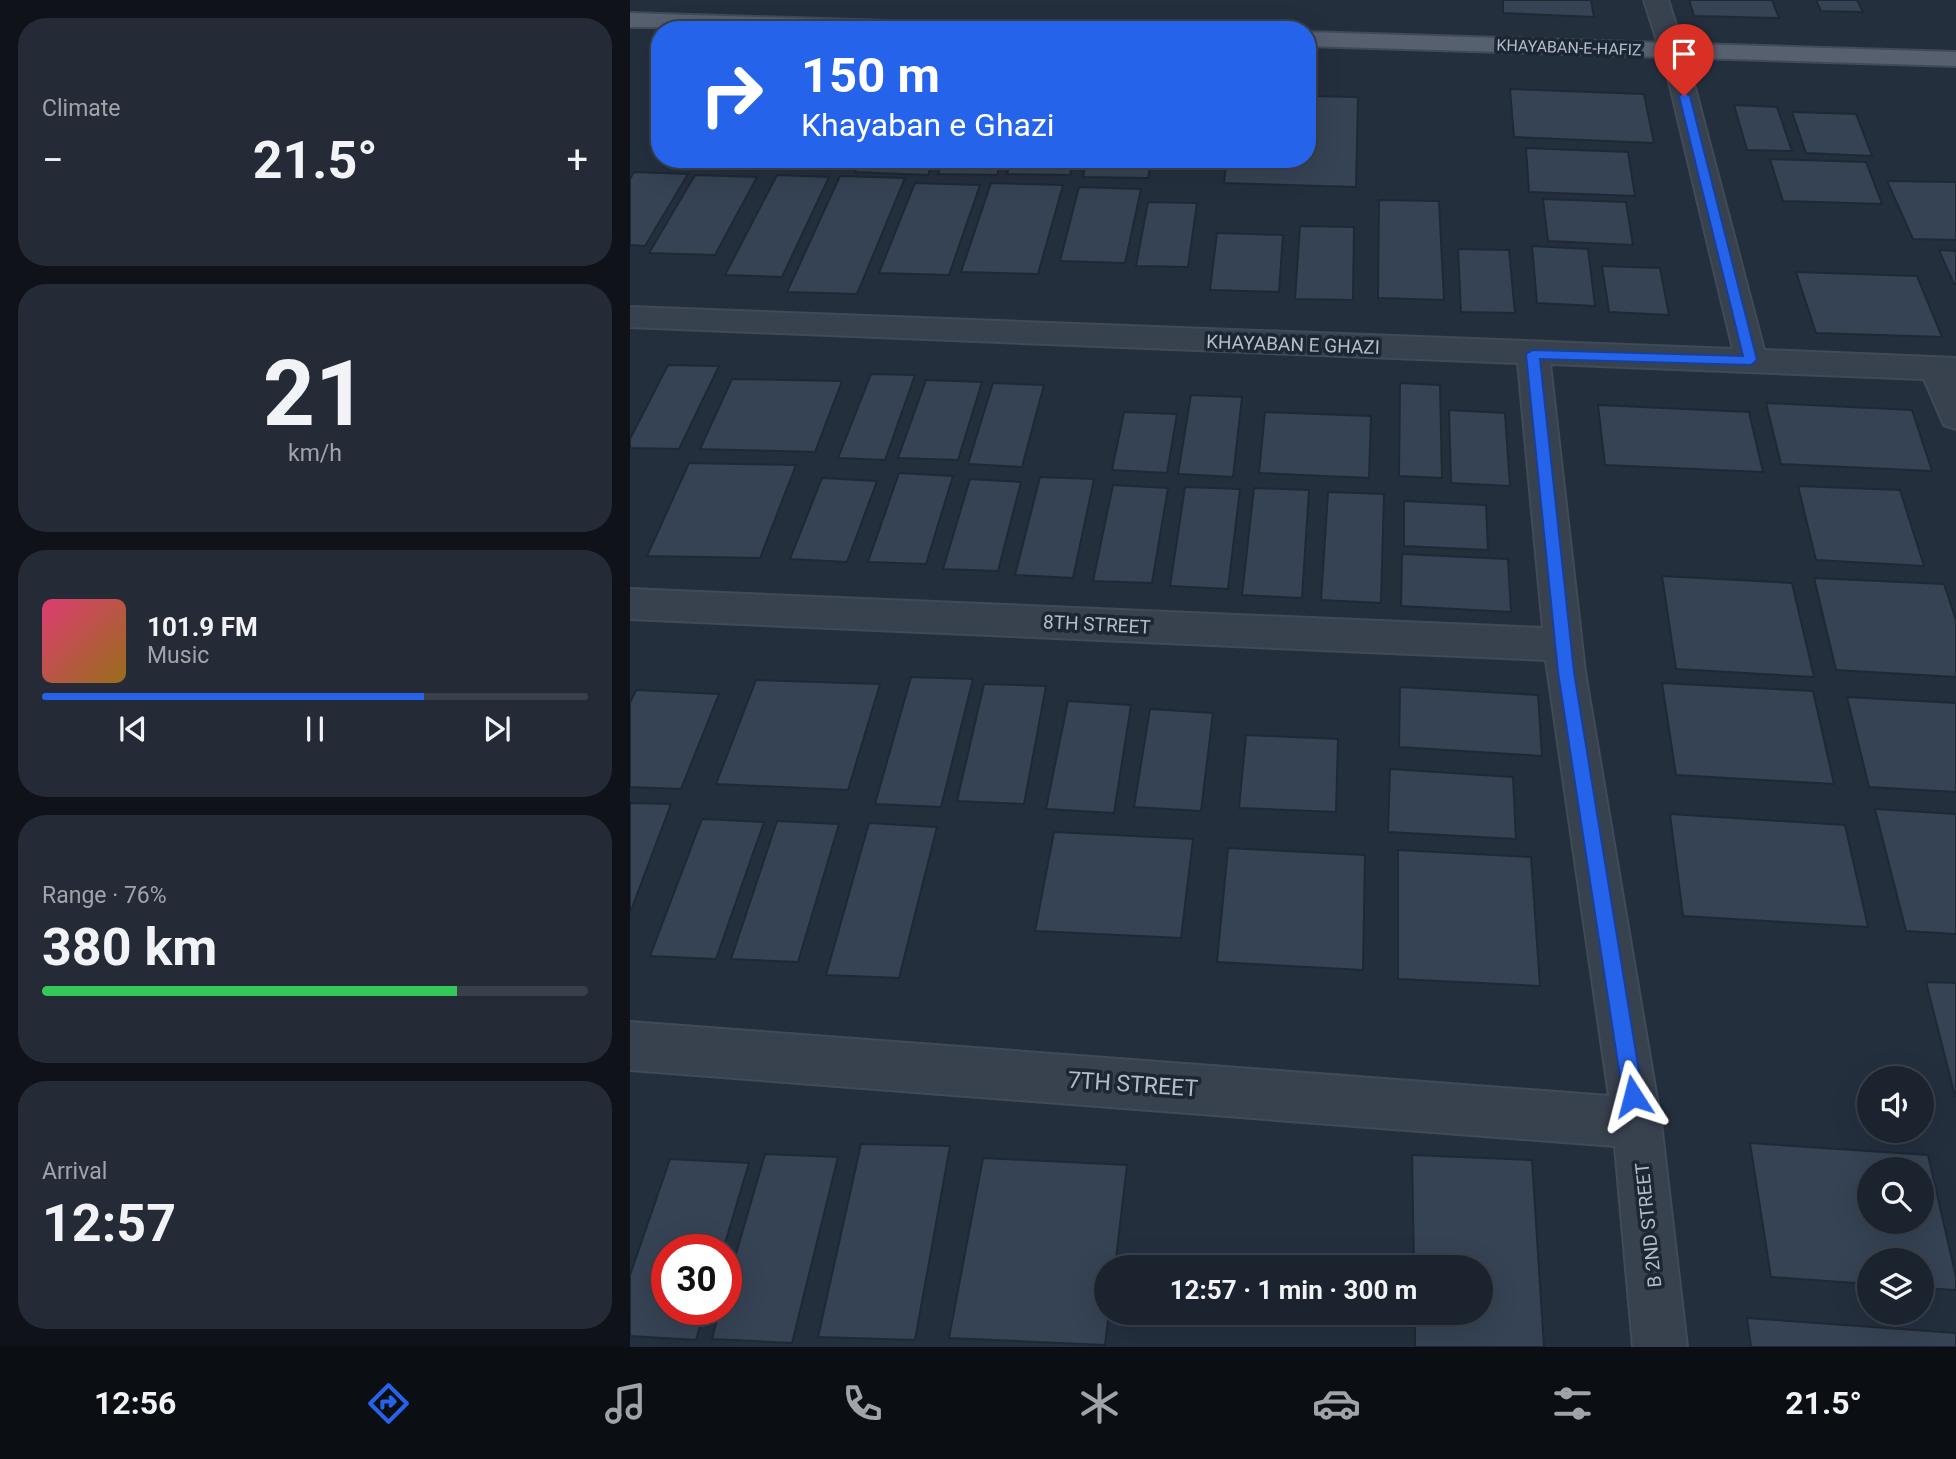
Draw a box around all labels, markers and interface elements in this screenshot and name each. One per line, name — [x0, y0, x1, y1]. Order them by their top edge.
pin — [1654, 24, 1714, 96]
street label: KHAYABAN-E-HAFIZ — [1496, 35, 1642, 60]
icon: arrive — [1665, 35, 1703, 73]
text: 150 m — [801, 47, 940, 104]
icon: right — [686, 49, 777, 140]
text: Climate — [42, 95, 121, 122]
text: Khayaban e Ghazi — [801, 106, 1055, 144]
text: 21.5° — [253, 130, 378, 191]
text: − — [42, 138, 64, 182]
text: + — [566, 138, 588, 182]
street label: KHAYABAN E GHAZI — [1206, 330, 1380, 359]
text: 21 — [263, 341, 367, 447]
text: km/h — [288, 440, 342, 467]
street label: 8TH STREET — [1043, 610, 1151, 639]
text: 101.9 FM — [147, 612, 258, 642]
text: Music — [147, 642, 209, 669]
icon: previous — [114, 710, 152, 748]
icon: pause — [296, 710, 334, 748]
icon: next — [478, 710, 516, 748]
text: Range · 76% — [42, 882, 167, 909]
text: 380 km — [42, 917, 217, 978]
position arrow — [1596, 1059, 1670, 1133]
street label: 7TH STREET — [1067, 1066, 1199, 1103]
map controls — [1857, 1066, 1934, 1325]
button: sound — [1857, 1066, 1934, 1143]
button: search — [1857, 1157, 1934, 1234]
text: Arrival — [42, 1158, 107, 1185]
street label: B 2ND STREET — [1631, 1161, 1666, 1289]
text: 12:57 — [42, 1193, 176, 1254]
speed limit sign: 30 — [651, 1234, 742, 1325]
button: layers — [1857, 1248, 1934, 1325]
text: 12:57 · 1 min · 300 m — [1170, 1275, 1417, 1305]
icon: directions — [364, 1379, 413, 1428]
icon: music — [601, 1379, 650, 1428]
icon: phone — [838, 1379, 887, 1428]
icon: climate — [1075, 1379, 1124, 1428]
icon: car — [1312, 1379, 1361, 1428]
icon: filters — [1548, 1379, 1597, 1428]
text: 12:56 — [94, 1384, 176, 1422]
text: 21.5° — [1785, 1384, 1862, 1422]

